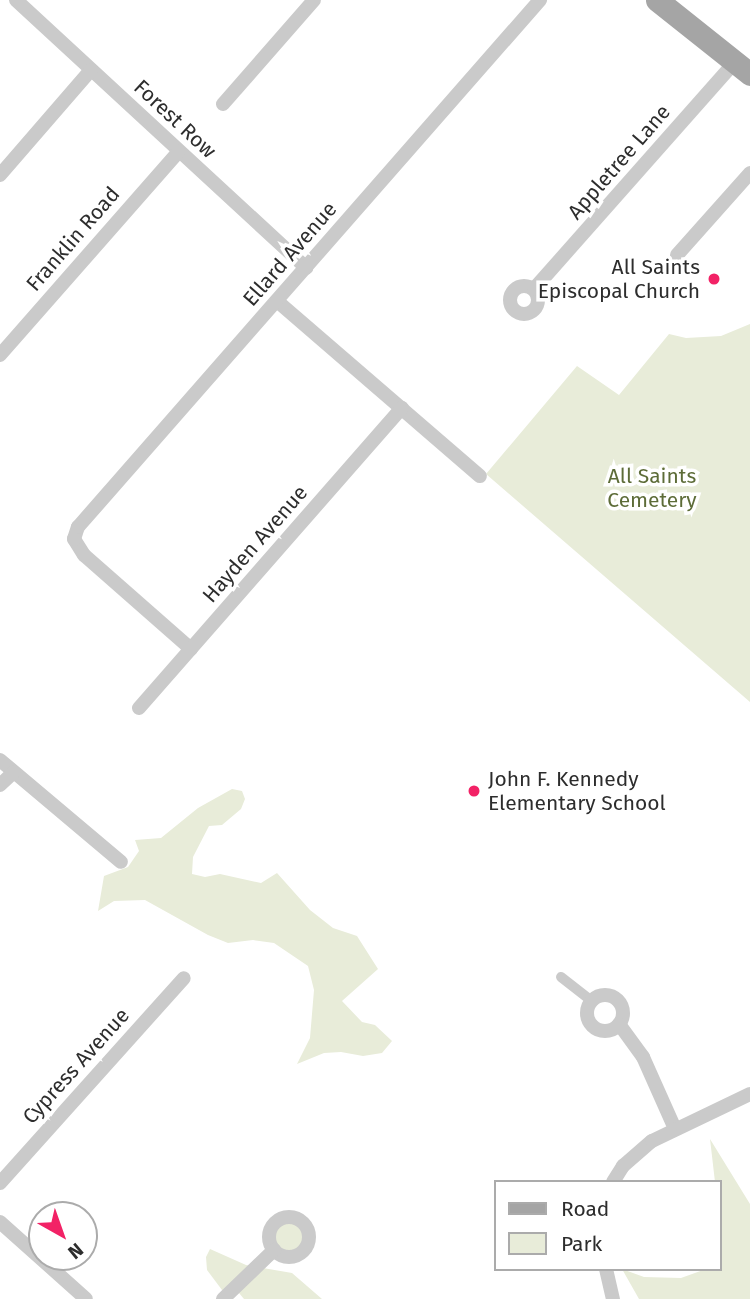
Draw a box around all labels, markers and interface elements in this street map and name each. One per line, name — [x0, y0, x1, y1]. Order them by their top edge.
street label: Forest Row — [129, 75, 221, 163]
street label: Appletree Lane — [562, 100, 676, 224]
street label: Franklin Road — [21, 182, 125, 296]
street label: Ellard Avenue — [238, 197, 342, 311]
place label: All Saints Episcopal Church — [538, 254, 700, 304]
marker: All Saints Episcopal Church — [706, 271, 722, 287]
park label: All Saints Cemetery — [607, 463, 697, 513]
street label: Hayden Avenue — [197, 480, 313, 608]
place label: John F. Kennedy Elementary School — [488, 766, 666, 816]
marker: John F. Kennedy Elementary School — [466, 783, 482, 799]
street label: Cypress Avenue — [17, 1003, 135, 1129]
legend — [494, 1180, 722, 1271]
text: Road — [561, 1196, 609, 1222]
north arrow — [28, 1201, 98, 1271]
text: Park — [561, 1231, 602, 1257]
text: N — [63, 1238, 88, 1264]

